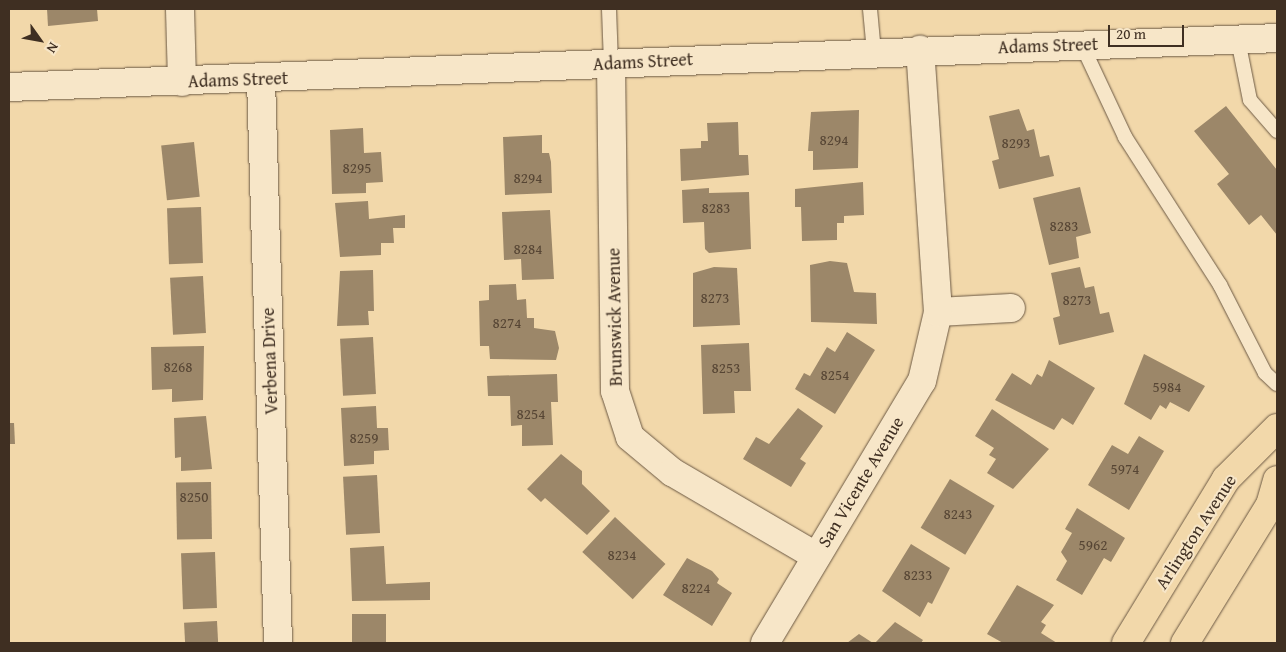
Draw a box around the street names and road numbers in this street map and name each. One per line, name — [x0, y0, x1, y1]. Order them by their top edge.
street label: Adams Street — [997, 33, 1099, 59]
street label: Adams Street — [592, 49, 694, 75]
street label: Adams Street — [187, 67, 289, 93]
street label: Brunswick Avenue — [603, 248, 627, 386]
street label: Verbena Drive — [257, 307, 283, 415]
street label: San Vicente Avenue — [813, 413, 909, 551]
street label: Arlington Avenue — [1151, 471, 1241, 593]

